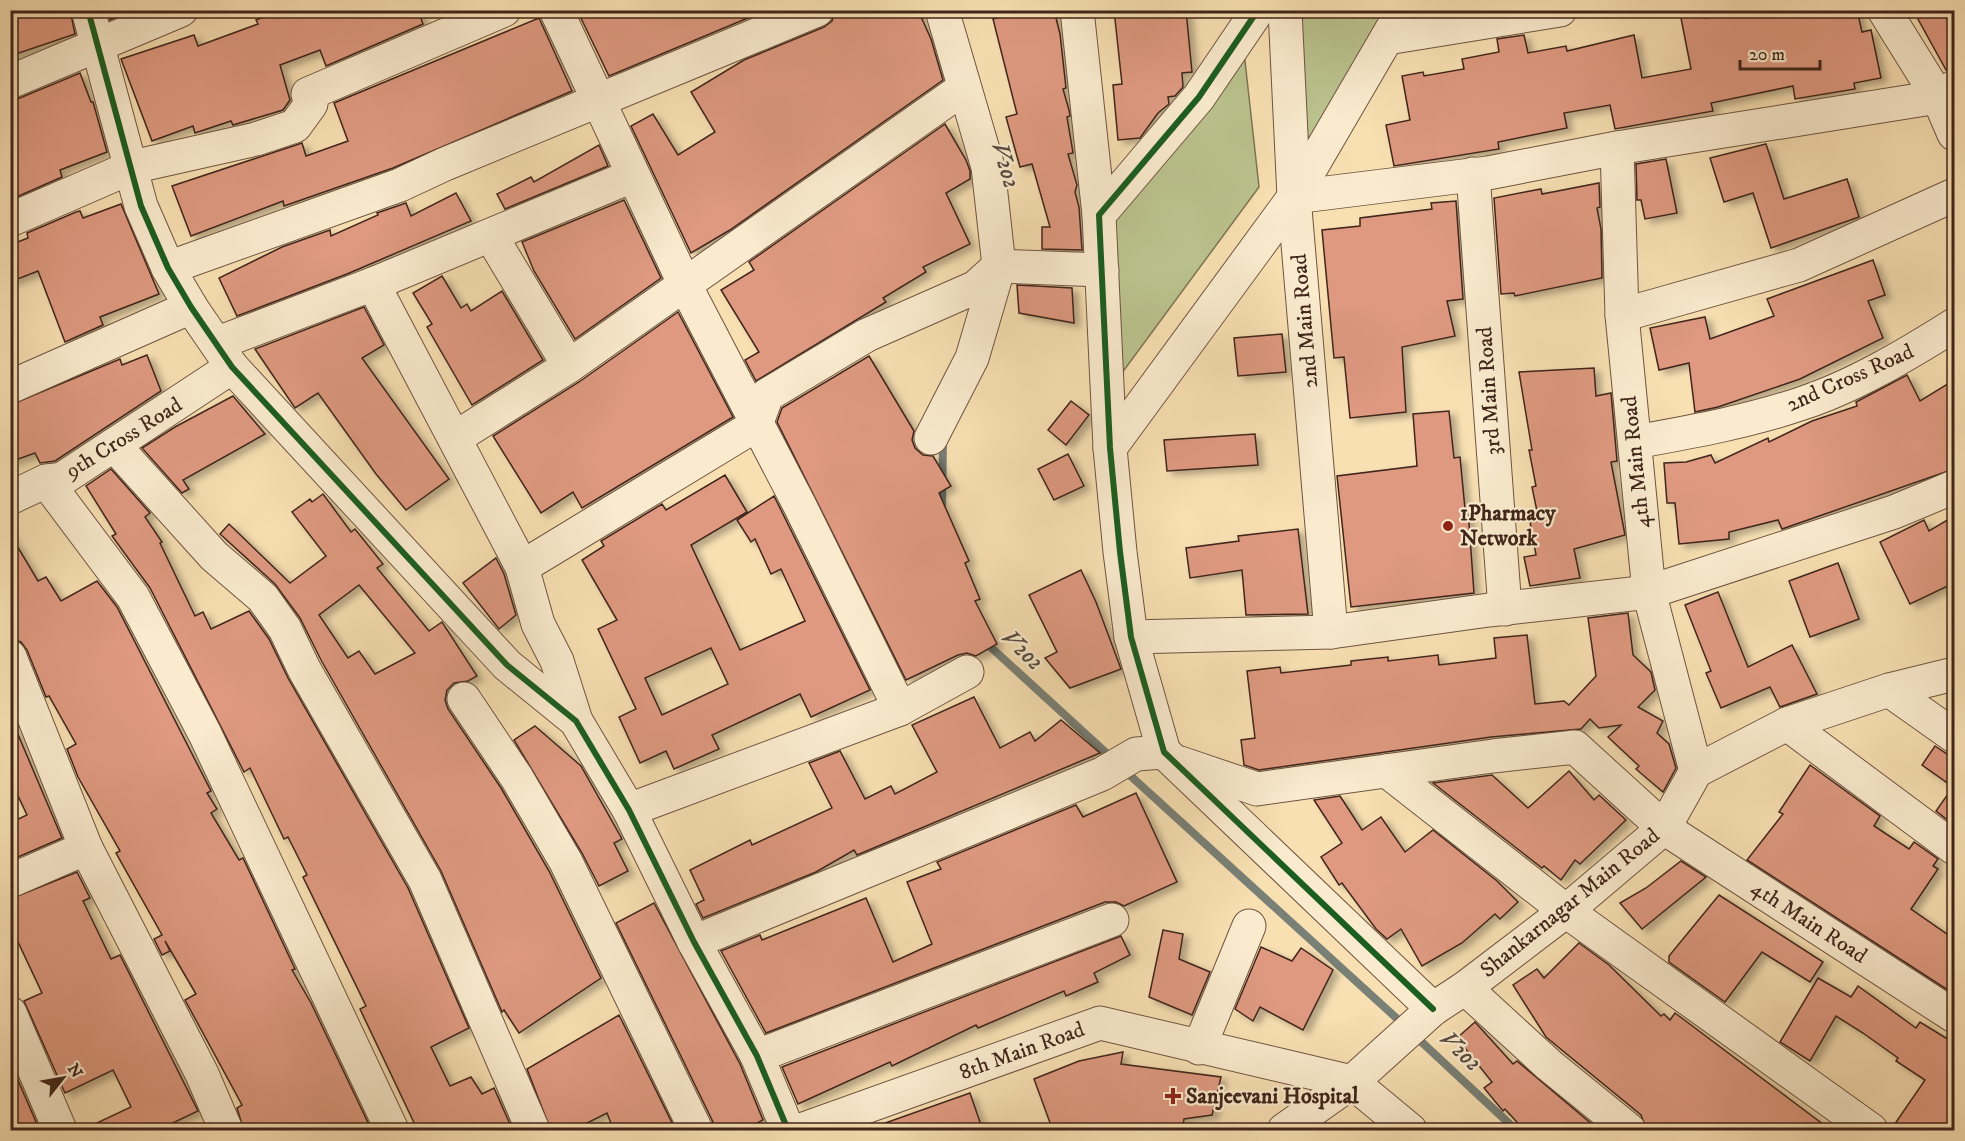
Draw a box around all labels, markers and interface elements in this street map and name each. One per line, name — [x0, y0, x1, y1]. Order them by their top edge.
scale bar — [1740, 33, 1820, 71]
text: 20 m — [1749, 44, 1785, 66]
water label: V202 — [984, 138, 1026, 192]
street label: 2nd Main Road — [1286, 253, 1324, 389]
street label: 3rd Main Road — [1471, 326, 1507, 456]
street label: 2nd Cross Road — [1782, 338, 1918, 418]
street label: 9th Cross Road — [60, 391, 187, 485]
street label: 4th Main Road — [1616, 395, 1656, 529]
place label: 1Pharmacy Network — [1460, 500, 1556, 552]
marker: 1Pharmacy Network — [1441, 519, 1455, 533]
water label: V202 — [995, 623, 1049, 677]
street label: Shankarnagar Main Road — [1475, 822, 1665, 984]
street label: 4th Main Road — [1746, 874, 1872, 970]
street label: 8th Main Road — [956, 1016, 1088, 1086]
water label: V202 — [1433, 1024, 1487, 1078]
north arrow — [33, 1048, 93, 1108]
text: N — [63, 1060, 87, 1082]
place label: Sanjeevani Hospital — [1186, 1083, 1359, 1111]
marker: Sanjeevani Hospital — [1164, 1087, 1182, 1105]

